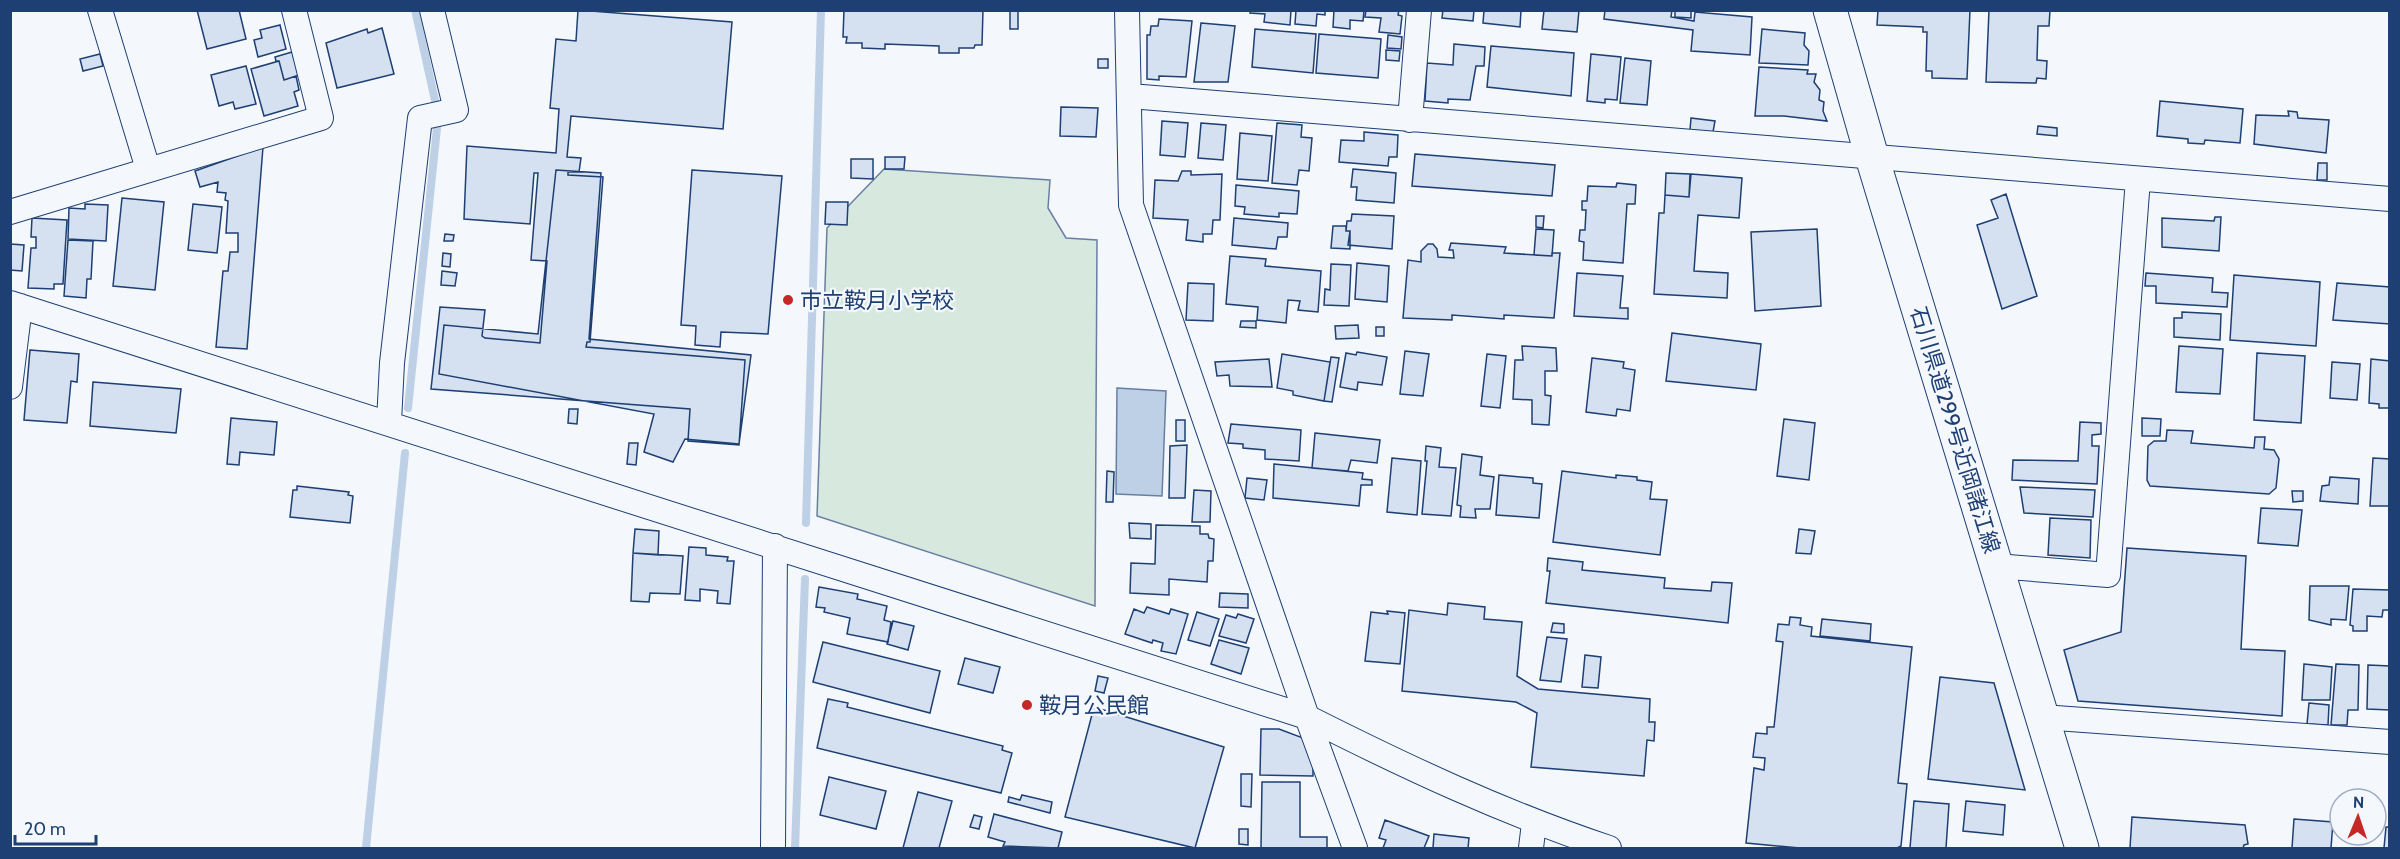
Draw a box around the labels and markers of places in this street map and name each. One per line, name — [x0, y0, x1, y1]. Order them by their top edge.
place label: 市立鞍月小学校 — [800, 287, 954, 314]
marker: 市立鞍月小学校 — [781, 293, 795, 307]
place label: 鞍月公民館 — [1039, 692, 1149, 719]
marker: 鞍月公民館 — [1020, 698, 1034, 712]

